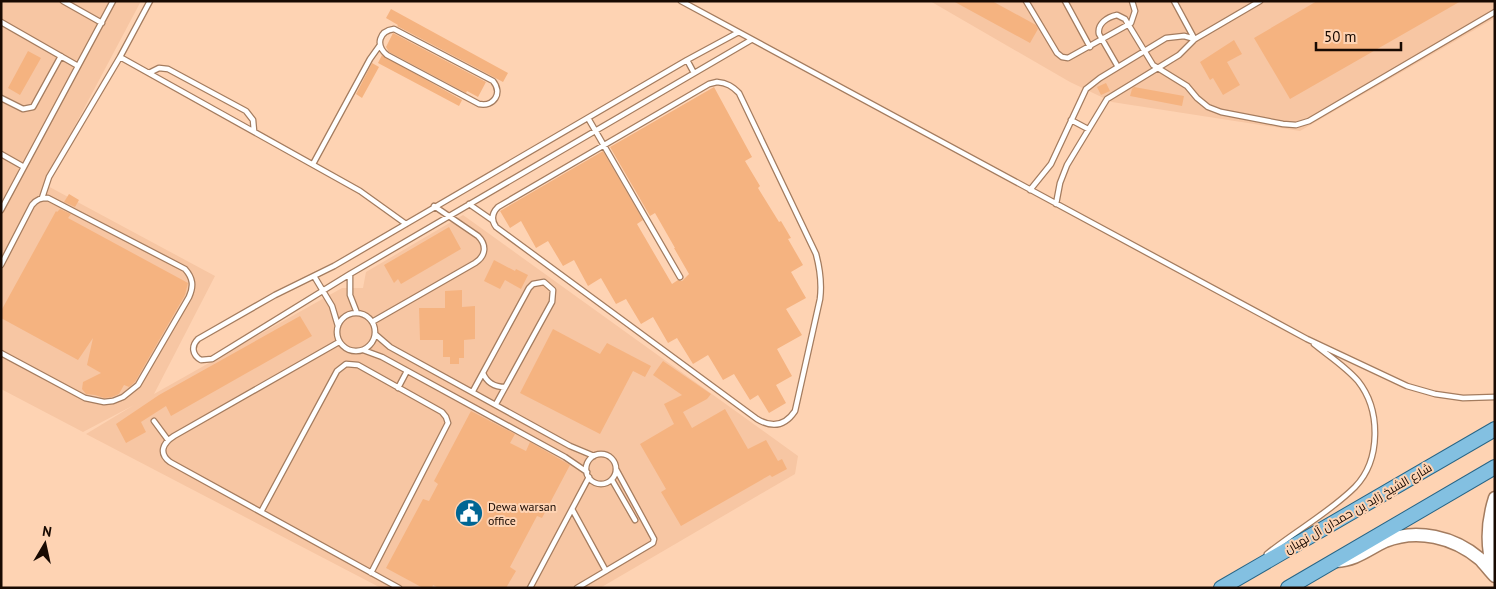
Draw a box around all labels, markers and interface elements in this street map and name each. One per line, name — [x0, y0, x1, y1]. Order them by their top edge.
scale bar — [1316, 20, 1401, 52]
text: 50 m — [1324, 27, 1357, 46]
street label: شارع الشيخ زايد بن حمدان آل نهيان — [1282, 460, 1435, 557]
public building icon: Dewa warsan office — [454, 498, 484, 528]
place label: Dewa warsan office — [488, 499, 556, 528]
north arrow — [20, 519, 70, 569]
text: N — [41, 522, 53, 541]

